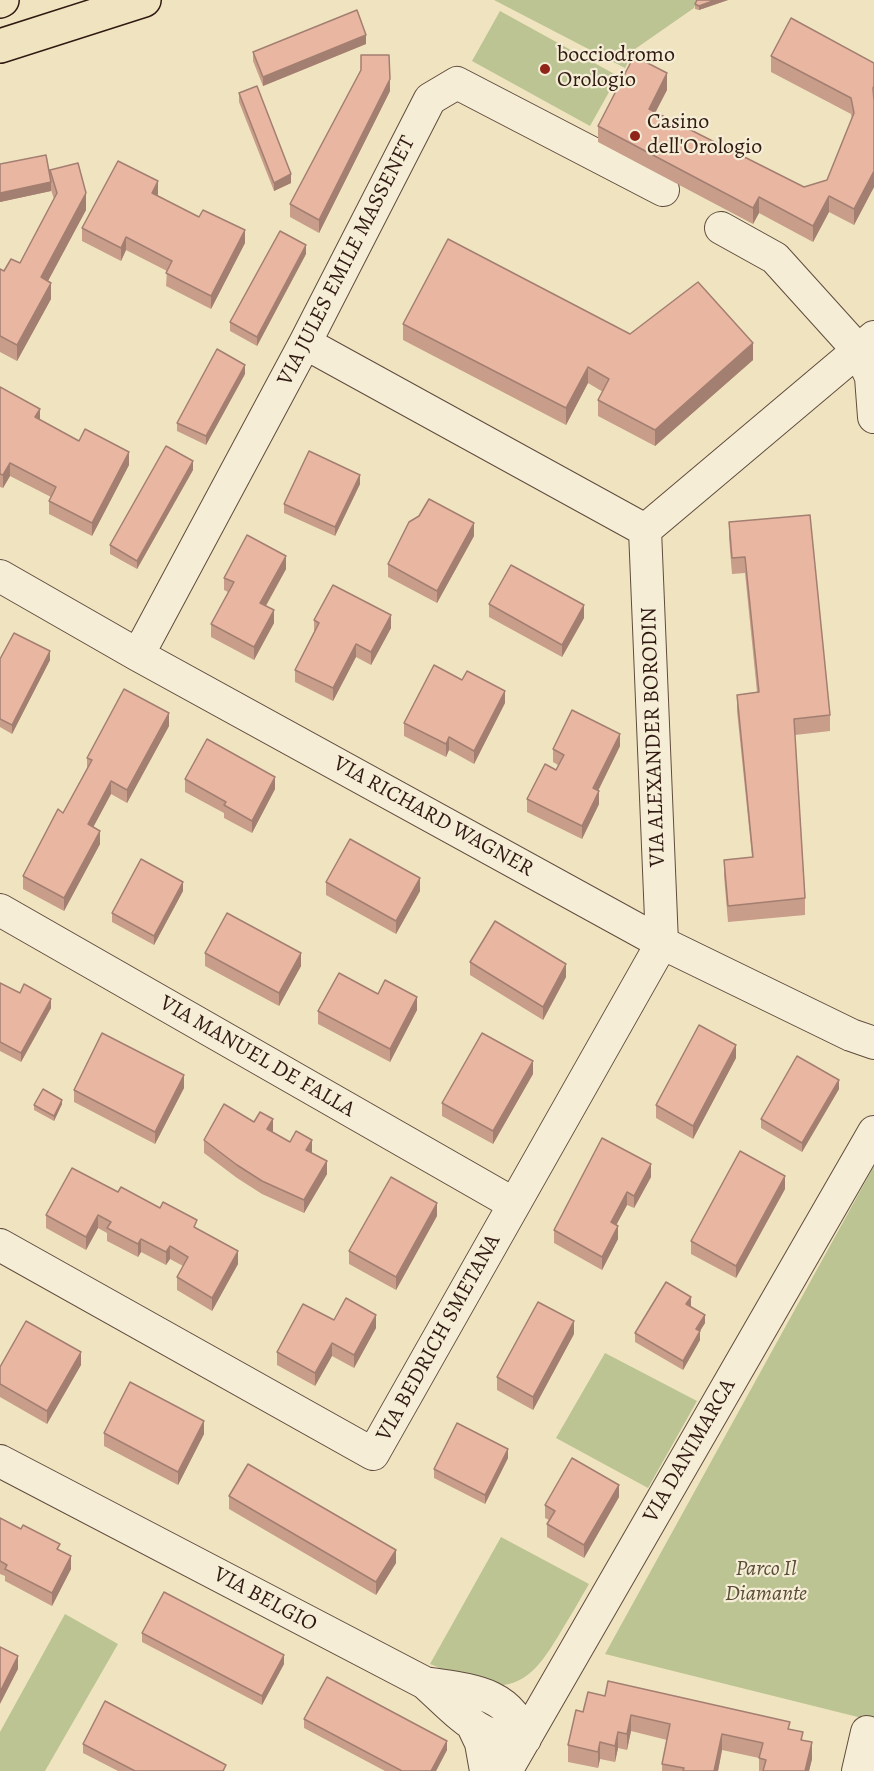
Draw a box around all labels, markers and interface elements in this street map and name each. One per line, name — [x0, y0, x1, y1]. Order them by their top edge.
place label: bocciodromo Orologio — [557, 43, 675, 94]
marker: bocciodromo Orologio — [538, 62, 552, 76]
place label: Casino dell'Orologio — [647, 110, 762, 162]
marker: Casino dell'Orologio — [628, 129, 642, 143]
street label: VIA JULES EMILE MASSENET — [272, 132, 422, 390]
street label: VIA ALEXANDER BORODIN — [636, 607, 672, 867]
street label: VIA RICHARD WAGNER — [328, 751, 538, 883]
street label: VIA MANUEL DE FALLA — [155, 990, 359, 1124]
street label: VIA BEDRICH SMETANA — [371, 1230, 507, 1446]
street label: VIA DANIMARCA — [638, 1374, 742, 1528]
park label: Parco Il Diamante — [725, 1557, 807, 1609]
street label: VIA BELGIO — [209, 1562, 321, 1638]

